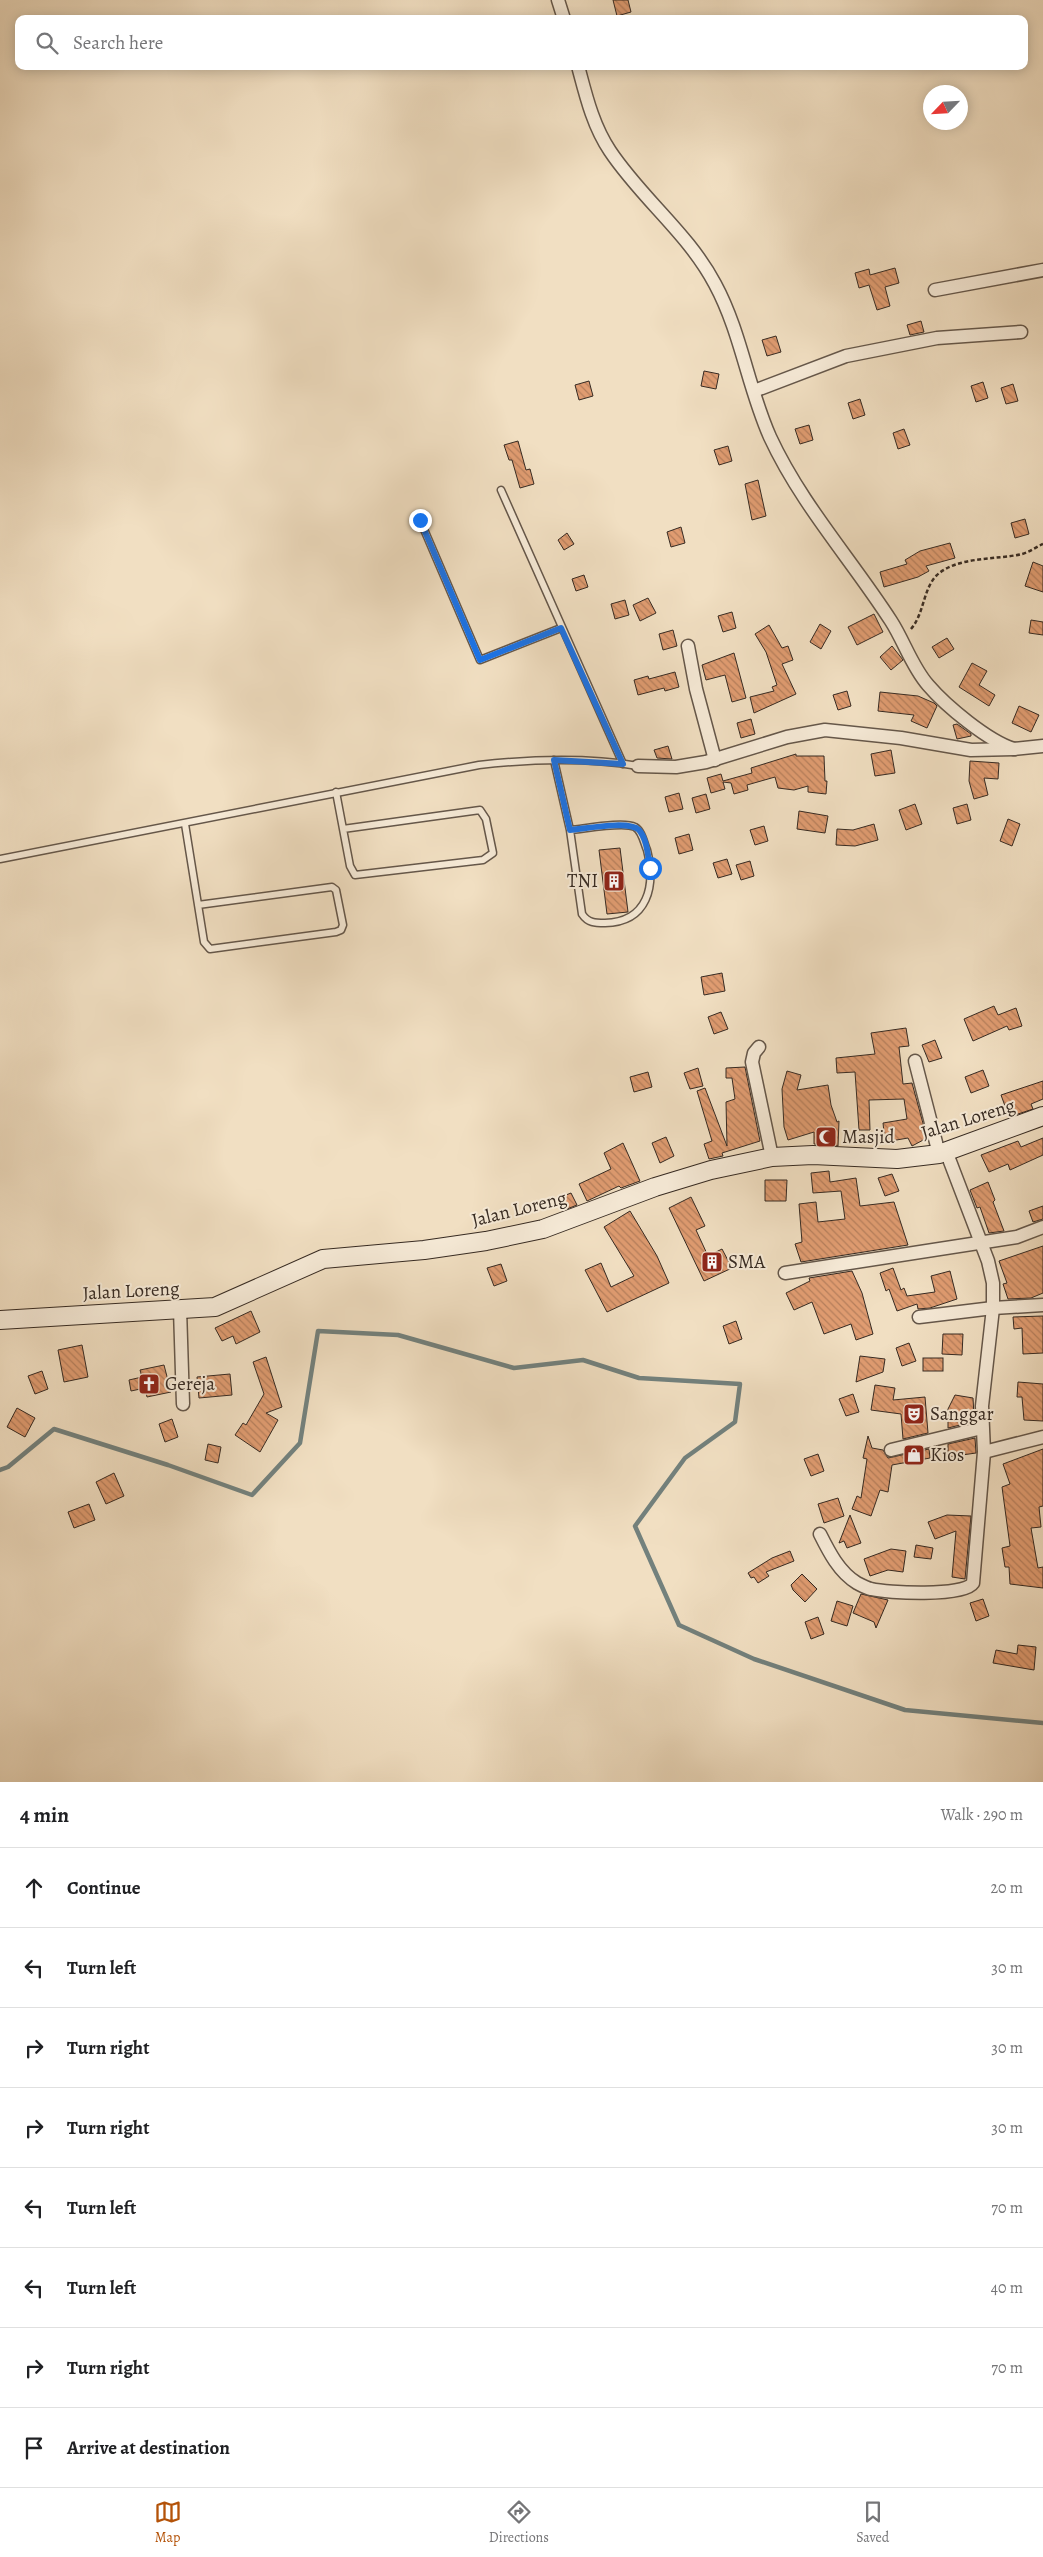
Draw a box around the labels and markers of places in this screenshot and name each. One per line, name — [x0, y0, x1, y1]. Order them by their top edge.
place label: TNI — [567, 868, 598, 894]
building icon: TNI — [602, 869, 626, 893]
place label: Masjid — [842, 1124, 896, 1150]
mosque icon: Masjid — [814, 1125, 838, 1149]
place label: SMA — [728, 1249, 766, 1275]
building icon: SMA — [700, 1250, 724, 1274]
place label: Gereja — [165, 1371, 215, 1397]
church icon: Gereja — [137, 1372, 161, 1396]
place label: Sanggar — [930, 1401, 994, 1427]
theatre icon: Sanggar — [902, 1402, 926, 1426]
place label: Kios — [930, 1442, 964, 1468]
shop icon: Kios — [902, 1443, 926, 1467]

